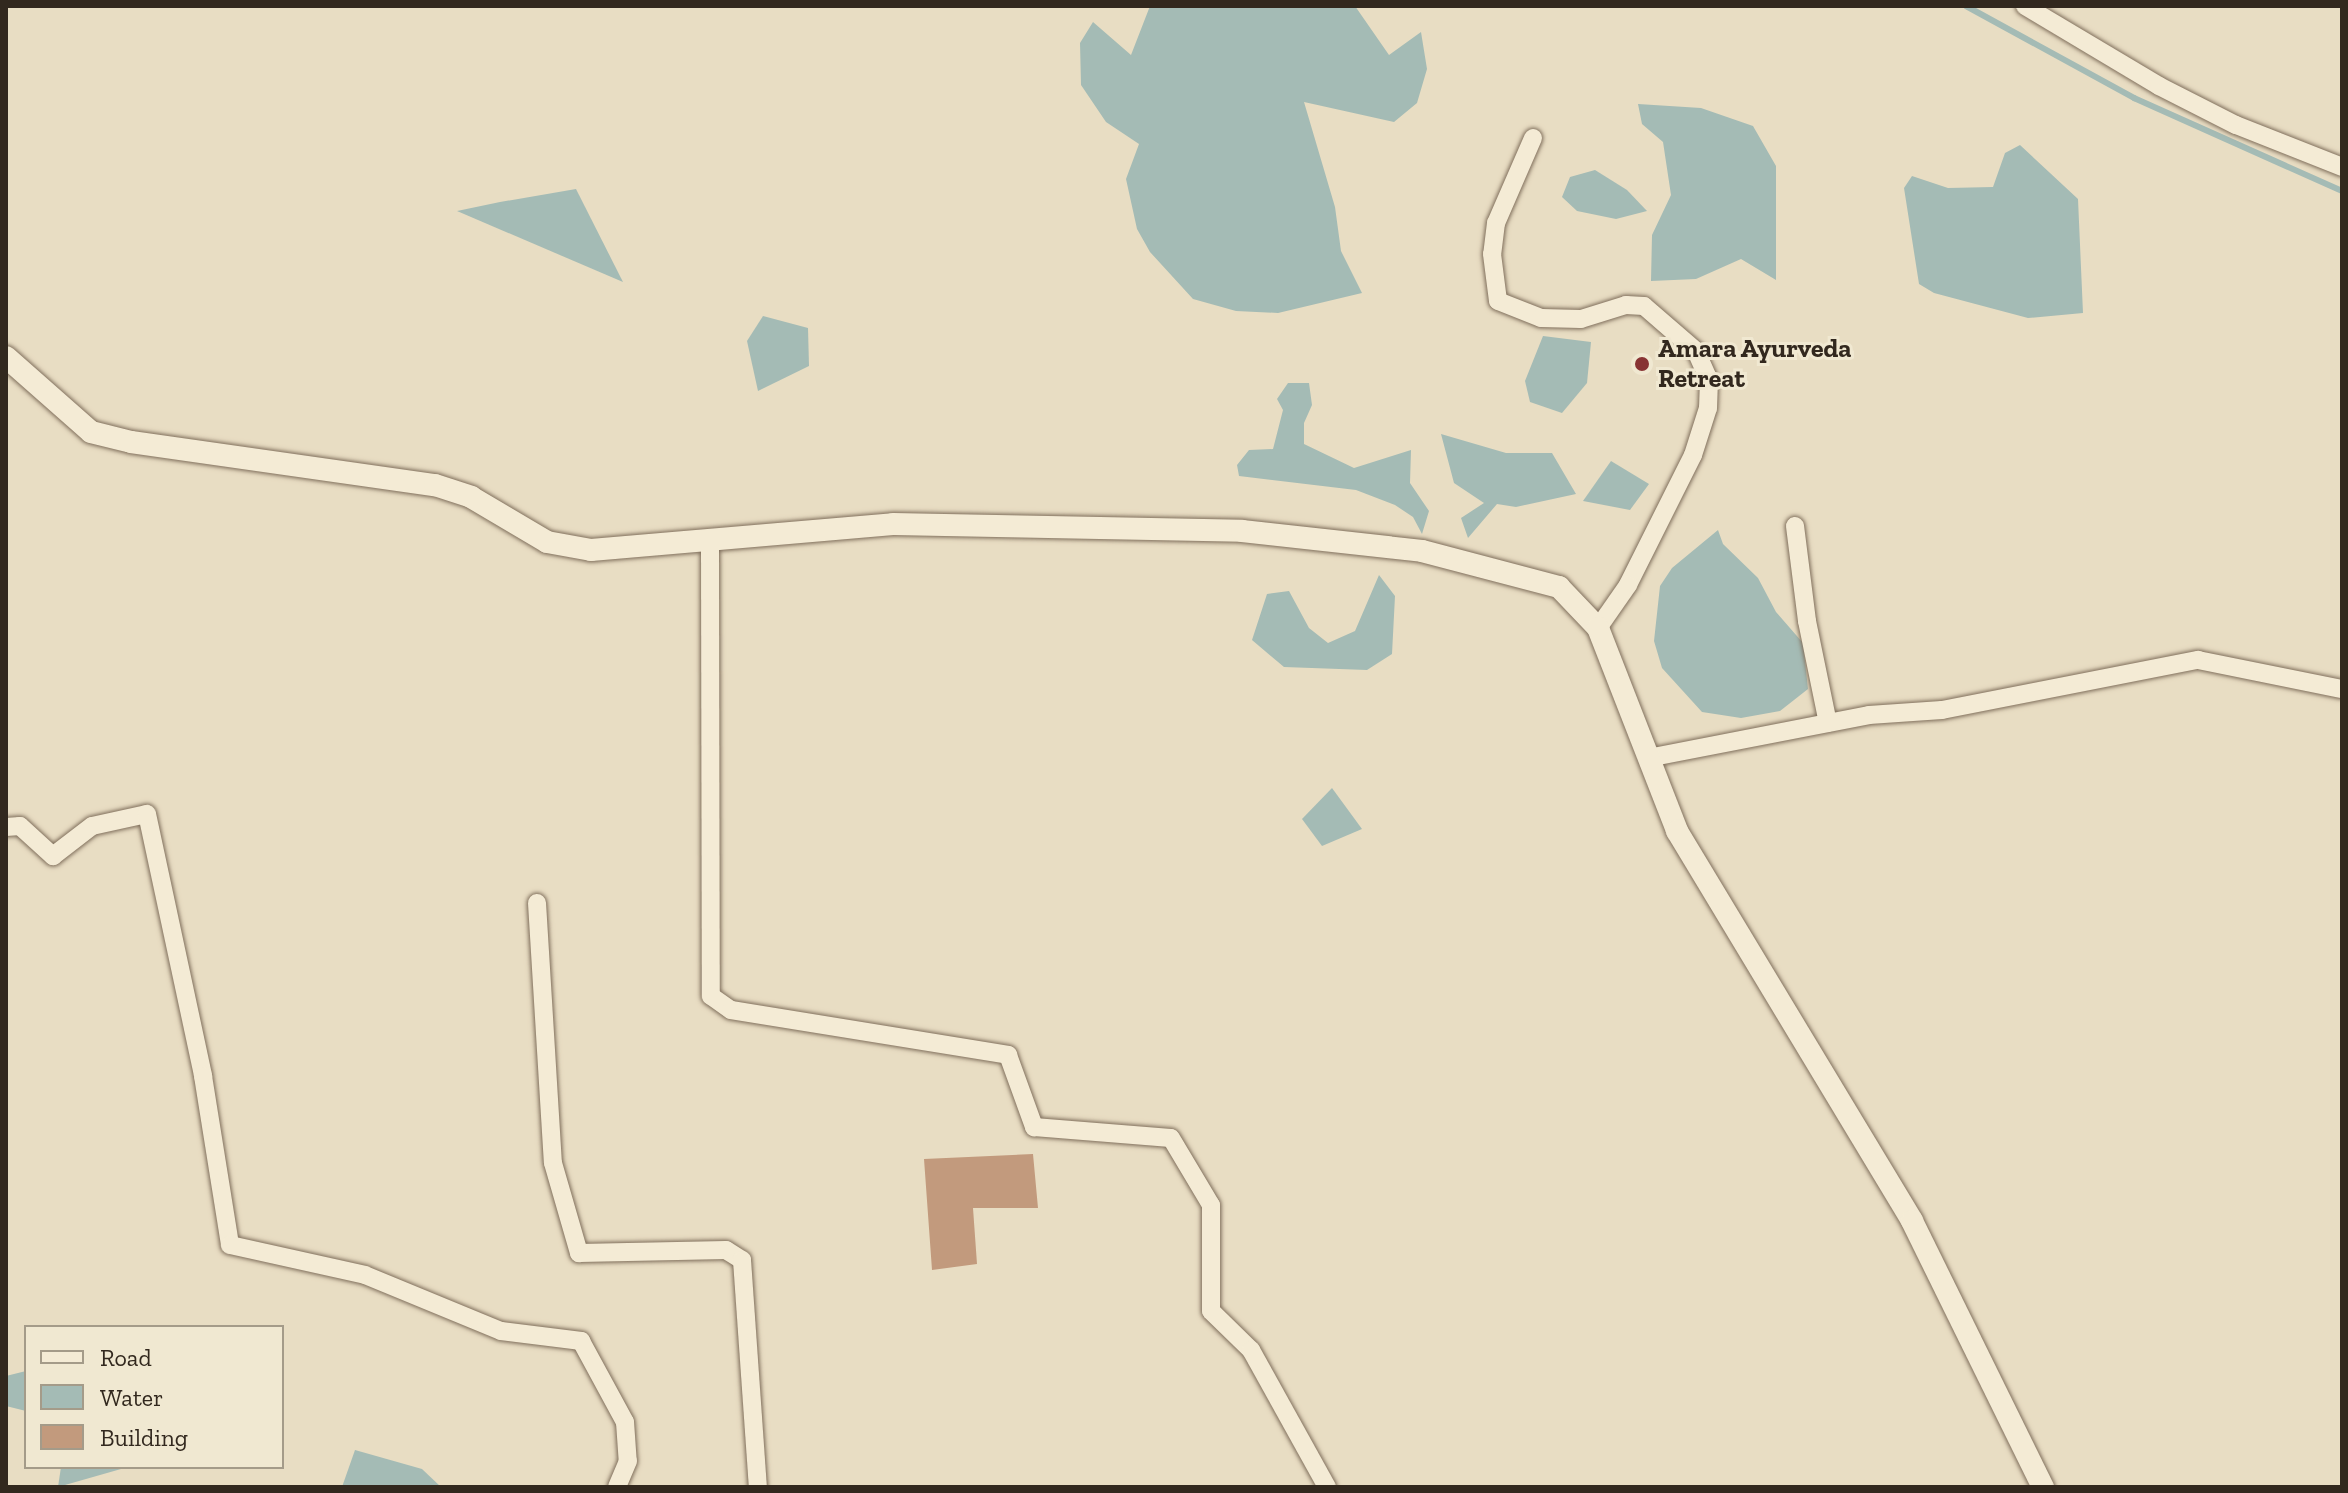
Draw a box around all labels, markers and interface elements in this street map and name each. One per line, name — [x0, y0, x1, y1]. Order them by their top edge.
place label: Amara Ayurveda Retreat — [1658, 333, 1852, 394]
marker: Amara Ayurveda Retreat — [1633, 355, 1651, 373]
legend — [24, 1325, 284, 1469]
text: Road — [100, 1343, 152, 1372]
text: Water — [100, 1383, 163, 1412]
text: Building — [100, 1423, 188, 1452]

